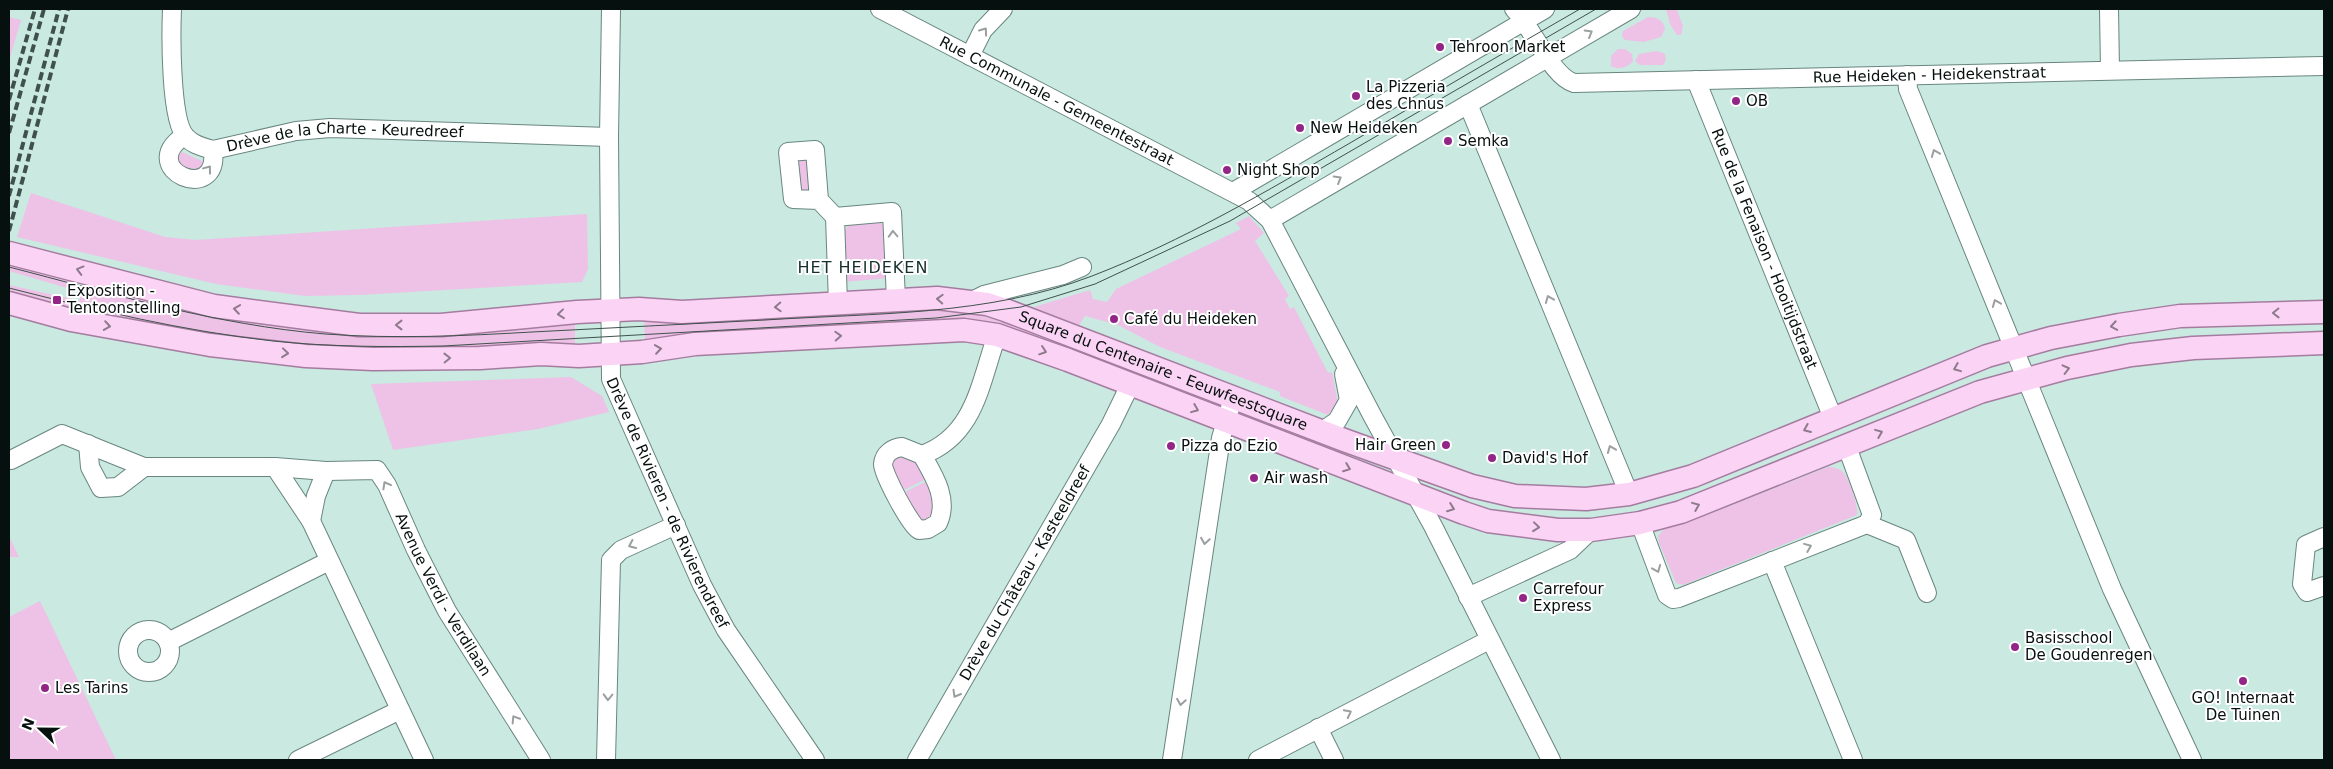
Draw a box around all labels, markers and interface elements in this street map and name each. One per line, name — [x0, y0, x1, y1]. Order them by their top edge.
one-way arrow — [978, 27, 987, 37]
one-way arrow — [1584, 29, 1593, 39]
street label: Rue Communale - Gemeentestraat — [936, 32, 1177, 169]
place label: Tehroon Market — [1449, 38, 1565, 56]
marker: Tehroon Market — [1434, 41, 1446, 53]
street label: Rue Heideken - Heidekenstraat — [1813, 63, 2046, 87]
place label: La Pizzeria des Chnus — [1366, 78, 1446, 113]
marker: La Pizzeria des Chnus — [1350, 90, 1362, 102]
place label: OB — [1746, 92, 1768, 110]
marker: OB — [1730, 95, 1742, 107]
street label: Drève de la Charte - Keuredreef — [225, 119, 464, 156]
place label: New Heideken — [1310, 119, 1418, 137]
marker: New Heideken — [1294, 122, 1306, 134]
street label: Rue de la Fenaison - Hooitijdstraat — [1708, 126, 1821, 372]
place label: Semka — [1458, 132, 1509, 150]
marker: Semka — [1442, 135, 1454, 147]
one-way arrow — [1930, 149, 1941, 158]
place label: Night Shop — [1237, 161, 1320, 179]
marker: Night Shop — [1221, 164, 1233, 176]
one-way arrow — [202, 166, 211, 175]
one-way arrow — [1333, 176, 1342, 186]
one-way arrow — [888, 229, 898, 237]
district label: HET HEIDEKEN — [798, 258, 928, 277]
one-way arrow — [76, 265, 84, 275]
place label: Exposition - Tentoonstelling — [66, 282, 181, 317]
one-way arrow — [936, 293, 944, 304]
marker: Exposition - Tentoonstelling — [51, 294, 63, 306]
one-way arrow — [1545, 295, 1556, 304]
one-way arrow — [1992, 299, 2003, 308]
one-way arrow — [774, 301, 782, 312]
one-way arrow — [233, 304, 241, 315]
street label: Square du Centenaire - Eeuwfeestsquare — [1016, 307, 1310, 434]
one-way arrow — [556, 308, 564, 319]
one-way arrow — [2271, 308, 2279, 318]
place label: Café du Heideken — [1124, 310, 1257, 328]
marker: Café du Heideken — [1108, 313, 1120, 325]
one-way arrow — [103, 320, 112, 330]
one-way arrow — [395, 320, 402, 330]
one-way arrow — [2109, 320, 2118, 330]
one-way arrow — [834, 330, 842, 341]
one-way arrow — [654, 345, 663, 355]
one-way arrow — [1039, 346, 1047, 356]
one-way arrow — [281, 347, 289, 358]
one-way arrow — [444, 353, 451, 363]
one-way arrow — [1953, 362, 1962, 372]
one-way arrow — [2061, 364, 2069, 374]
street label: Drève de Rivieren - de Rivierendreef — [602, 375, 733, 632]
one-way arrow — [1191, 403, 1199, 413]
one-way arrow — [1803, 423, 1812, 434]
one-way arrow — [1875, 429, 1883, 439]
place label: Hair Green — [1355, 436, 1436, 454]
place label: Pizza do Ezio — [1181, 437, 1278, 455]
marker: Hair Green — [1440, 439, 1452, 451]
marker: Pizza do Ezio — [1165, 440, 1177, 452]
one-way arrow — [1606, 445, 1617, 454]
place label: David's Hof — [1502, 449, 1588, 467]
marker: David's Hof — [1486, 452, 1498, 464]
street label: Drève du Château - Kasteeldreef — [956, 461, 1095, 684]
one-way arrow — [1342, 462, 1351, 472]
place label: Air wash — [1264, 469, 1328, 487]
marker: Air wash — [1248, 472, 1260, 484]
one-way arrow — [382, 482, 392, 491]
one-way arrow — [1446, 502, 1455, 512]
one-way arrow — [1691, 502, 1700, 513]
street label: Avenue Verdi - Verdilaan — [392, 510, 495, 680]
one-way arrow — [1533, 521, 1541, 532]
one-way arrow — [1201, 537, 1211, 546]
one-way arrow — [628, 539, 637, 550]
one-way arrow — [1803, 542, 1812, 553]
one-way arrow — [1650, 564, 1661, 573]
place label: Carrefour Express — [1533, 580, 1605, 615]
marker: Carrefour Express — [1517, 592, 1529, 604]
place label: Basisschool De Goudenregen — [2025, 629, 2152, 664]
marker: Basisschool De Goudenregen — [2009, 641, 2021, 653]
marker: GO! Internaat De Tuinen — [2237, 675, 2249, 687]
place label: Les Tarins — [55, 679, 129, 697]
marker: Les Tarins — [39, 682, 51, 694]
one-way arrow — [952, 688, 962, 697]
place label: GO! Internaat De Tuinen — [2192, 689, 2295, 724]
one-way arrow — [603, 694, 613, 701]
one-way arrow — [1176, 698, 1187, 706]
north arrow — [15, 704, 65, 754]
one-way arrow — [1342, 709, 1351, 719]
one-way arrow — [512, 715, 522, 724]
text: N — [18, 716, 38, 733]

